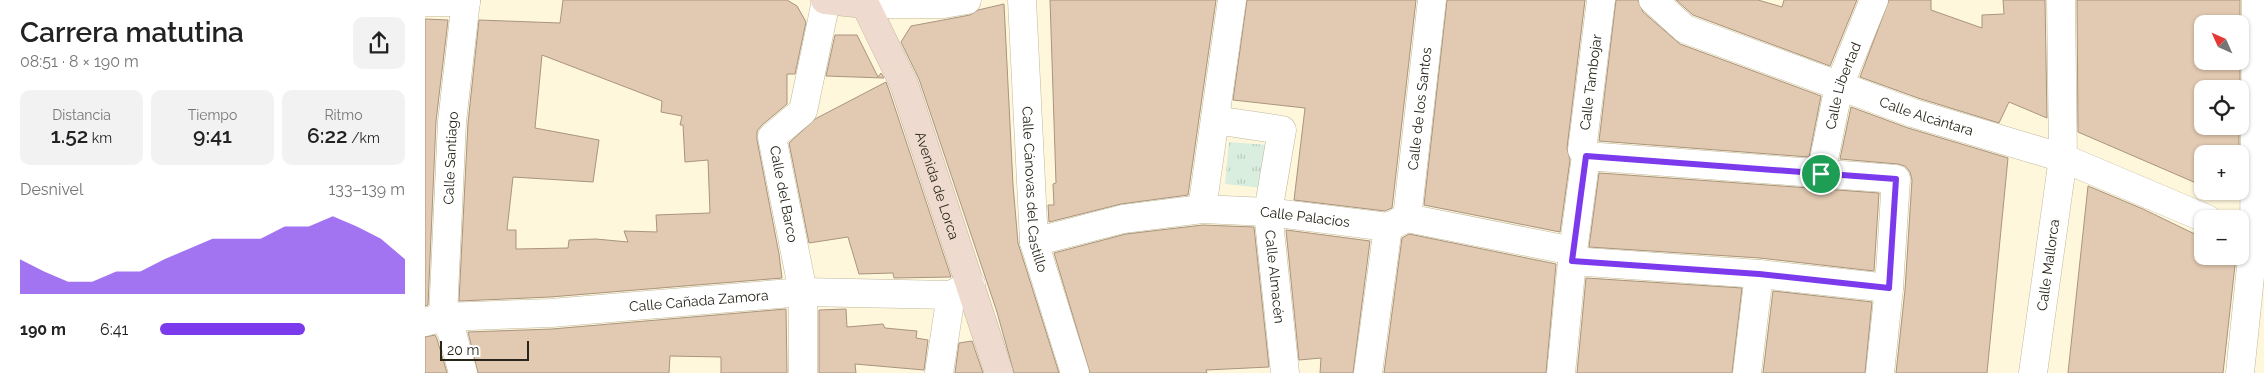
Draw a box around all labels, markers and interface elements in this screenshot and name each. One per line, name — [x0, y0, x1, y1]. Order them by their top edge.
north arrow — [2194, 15, 2249, 70]
map controls — [2194, 15, 2249, 265]
text: Carrera matutina — [20, 16, 244, 49]
button: share — [353, 17, 405, 69]
street label: Calle Tambojar — [1577, 33, 1605, 131]
street label: Calle Libertad — [1822, 40, 1864, 131]
street label: Calle de los Santos — [1405, 46, 1435, 171]
text: 08:51 · 8 × 190 m — [20, 52, 139, 71]
button: locate — [2194, 80, 2249, 135]
street label: Calle Alcántara — [1877, 93, 1975, 139]
street label: Calle Cánovas del Castillo — [1019, 106, 1051, 274]
text: Distancia — [52, 107, 111, 123]
text: Tiempo — [188, 107, 237, 123]
text: Ritmo — [324, 107, 363, 123]
street label: Calle Santiago — [440, 111, 461, 205]
text: 1.52 — [51, 123, 88, 148]
text: 9:41 — [193, 123, 232, 148]
text: 6:22 — [307, 123, 348, 148]
text: km — [88, 130, 112, 146]
text: /km — [348, 130, 380, 146]
street label: Avenida de Lorca — [912, 130, 963, 241]
street label: Calle del Barco — [767, 144, 801, 244]
button: + — [2194, 145, 2249, 200]
pin — [1800, 153, 1842, 195]
icon: arrive — [1807, 160, 1835, 188]
text: Desnivel — [20, 180, 83, 199]
text: 133–139 m — [328, 180, 405, 199]
street label: Calle Palacios — [1260, 204, 1351, 230]
button: − — [2194, 210, 2249, 265]
street label: Calle Mallorca — [2034, 218, 2062, 312]
street label: Calle Almacén — [1262, 229, 1288, 324]
street label: Calle Cañada Zamora — [628, 287, 769, 314]
text: 190 m — [20, 320, 66, 339]
text: 6:41 — [100, 320, 128, 339]
scale bar — [440, 338, 529, 361]
text: 20 m — [447, 342, 479, 358]

